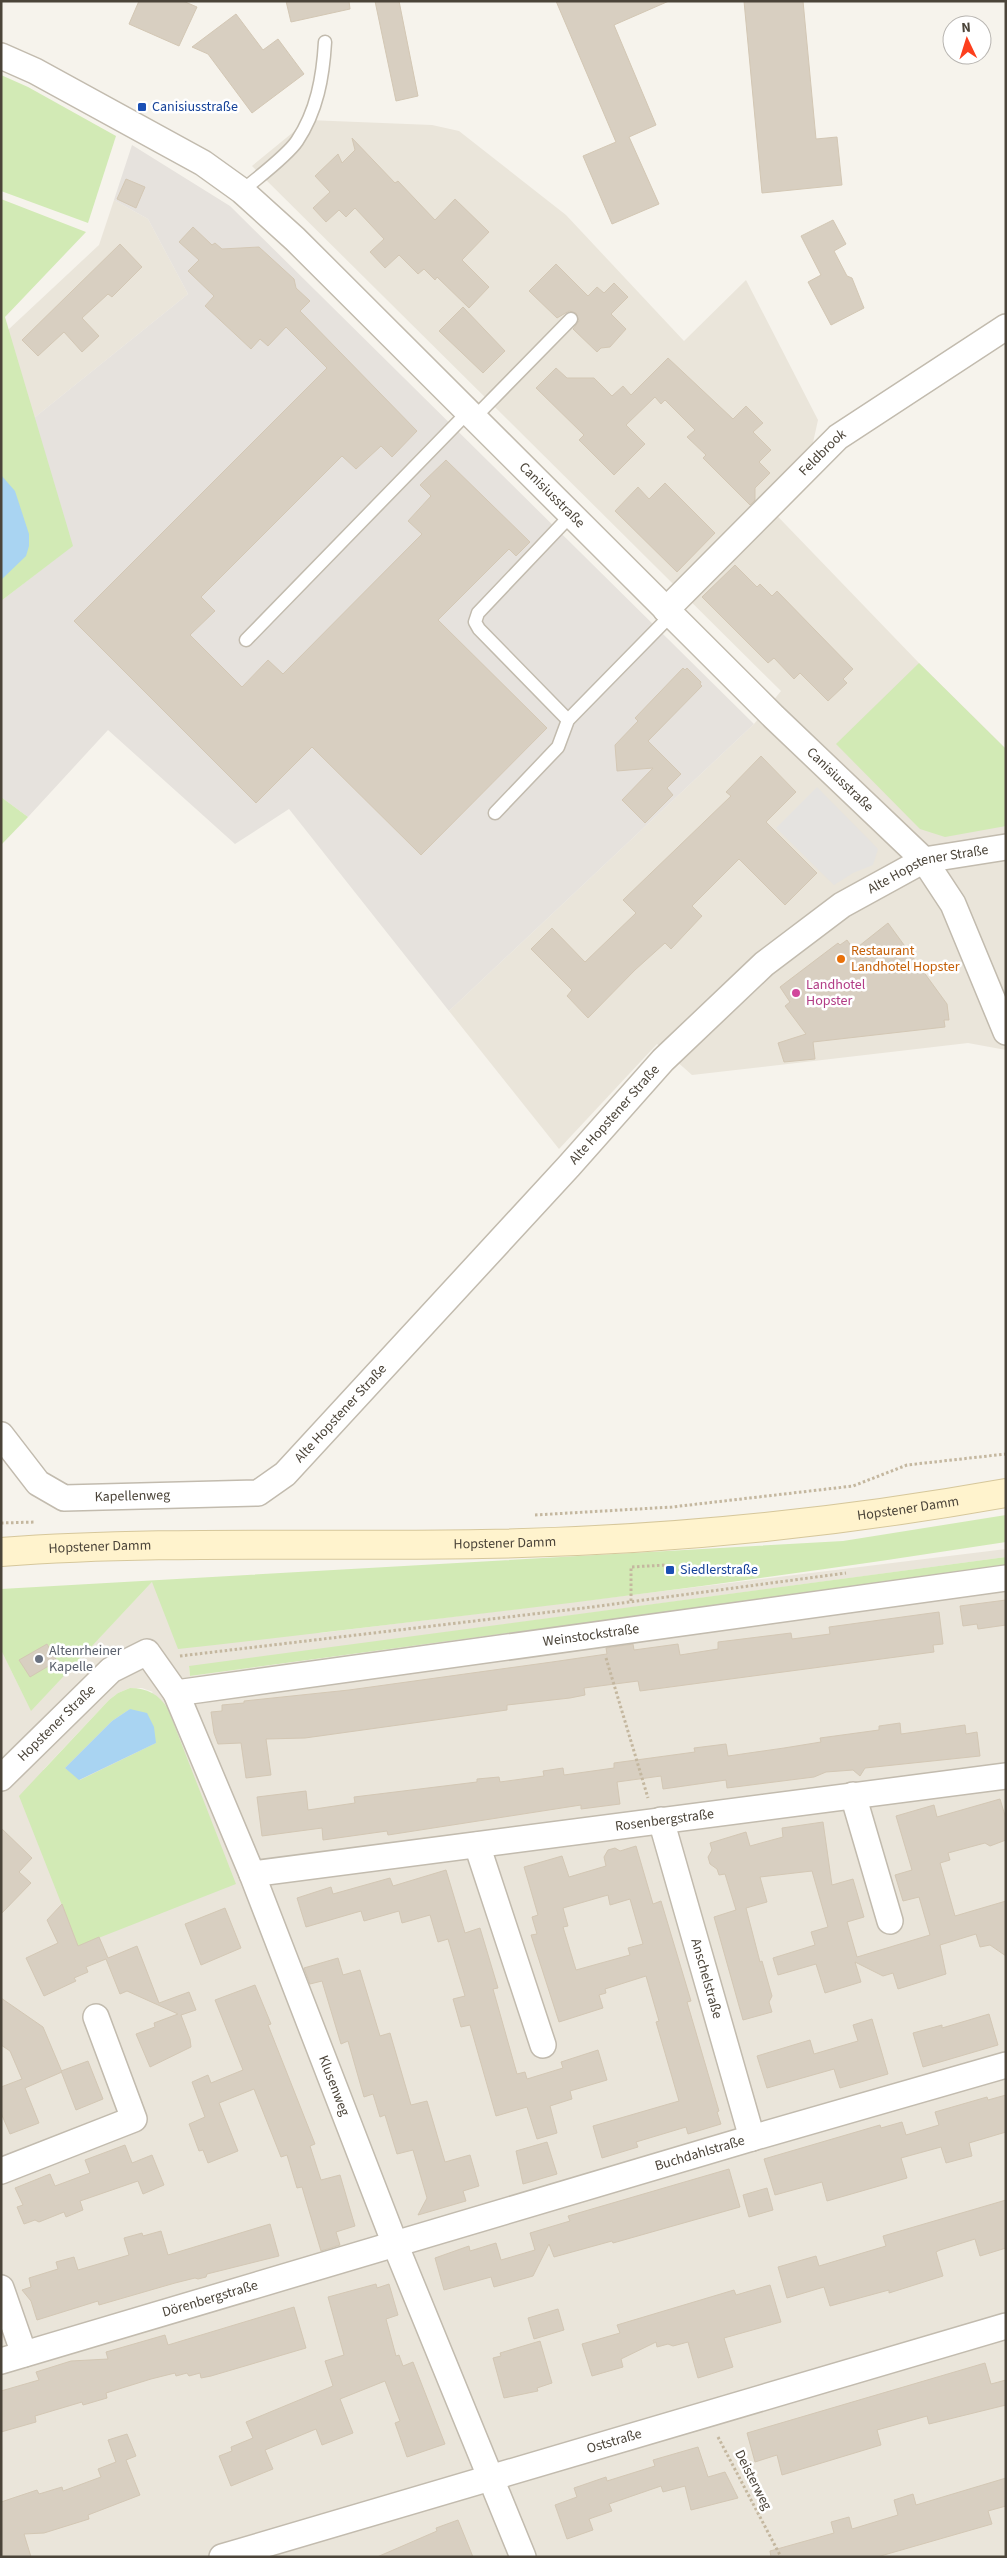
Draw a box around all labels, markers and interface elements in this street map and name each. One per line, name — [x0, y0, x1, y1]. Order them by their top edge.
north arrow — [942, 15, 992, 65]
text: N — [961, 18, 972, 38]
place label: Canisiusstraße — [152, 97, 238, 117]
marker: Canisiusstraße — [136, 101, 148, 113]
street label: Feldbrook — [794, 424, 850, 481]
street label: Canisiusstraße — [514, 458, 589, 533]
street label: Canisiusstraße — [802, 743, 878, 817]
street label: Alte Hopstener Straße — [864, 840, 990, 899]
place label: Restaurant Landhotel Hopster — [851, 941, 960, 977]
marker: Restaurant Landhotel Hopster — [835, 953, 847, 965]
place label: Landhotel Hopster — [806, 975, 866, 1011]
marker: Landhotel Hopster — [790, 987, 802, 999]
street label: Alte Hopstener Straße — [564, 1060, 664, 1169]
street label: Alte Hopstener Straße — [290, 1360, 392, 1467]
street label: Kapellenweg — [94, 1485, 170, 1507]
street label: Hopstener Damm — [856, 1491, 960, 1526]
street label: Hopstener Damm — [453, 1532, 557, 1554]
street label: Hopstener Damm — [48, 1535, 151, 1559]
place label: Siedlerstraße — [680, 1560, 758, 1580]
marker: Siedlerstraße — [664, 1564, 676, 1576]
street label: Weinstockstraße — [542, 1619, 641, 1652]
place label: Altenrheiner Kapelle — [49, 1641, 122, 1677]
marker: Altenrheiner Kapelle — [33, 1653, 45, 1665]
street label: Hopstener Straße — [13, 1680, 100, 1766]
street label: Rosenbergstraße — [614, 1804, 715, 1837]
street label: Anschelstraße — [685, 1936, 727, 2021]
street label: Klusenweg — [313, 2052, 355, 2119]
street label: Buchdahlstraße — [652, 2131, 747, 2176]
street label: Dörenbergstraße — [160, 2275, 260, 2323]
street label: Oststraße — [584, 2424, 644, 2459]
street label: Deisterweg — [729, 2446, 777, 2514]

